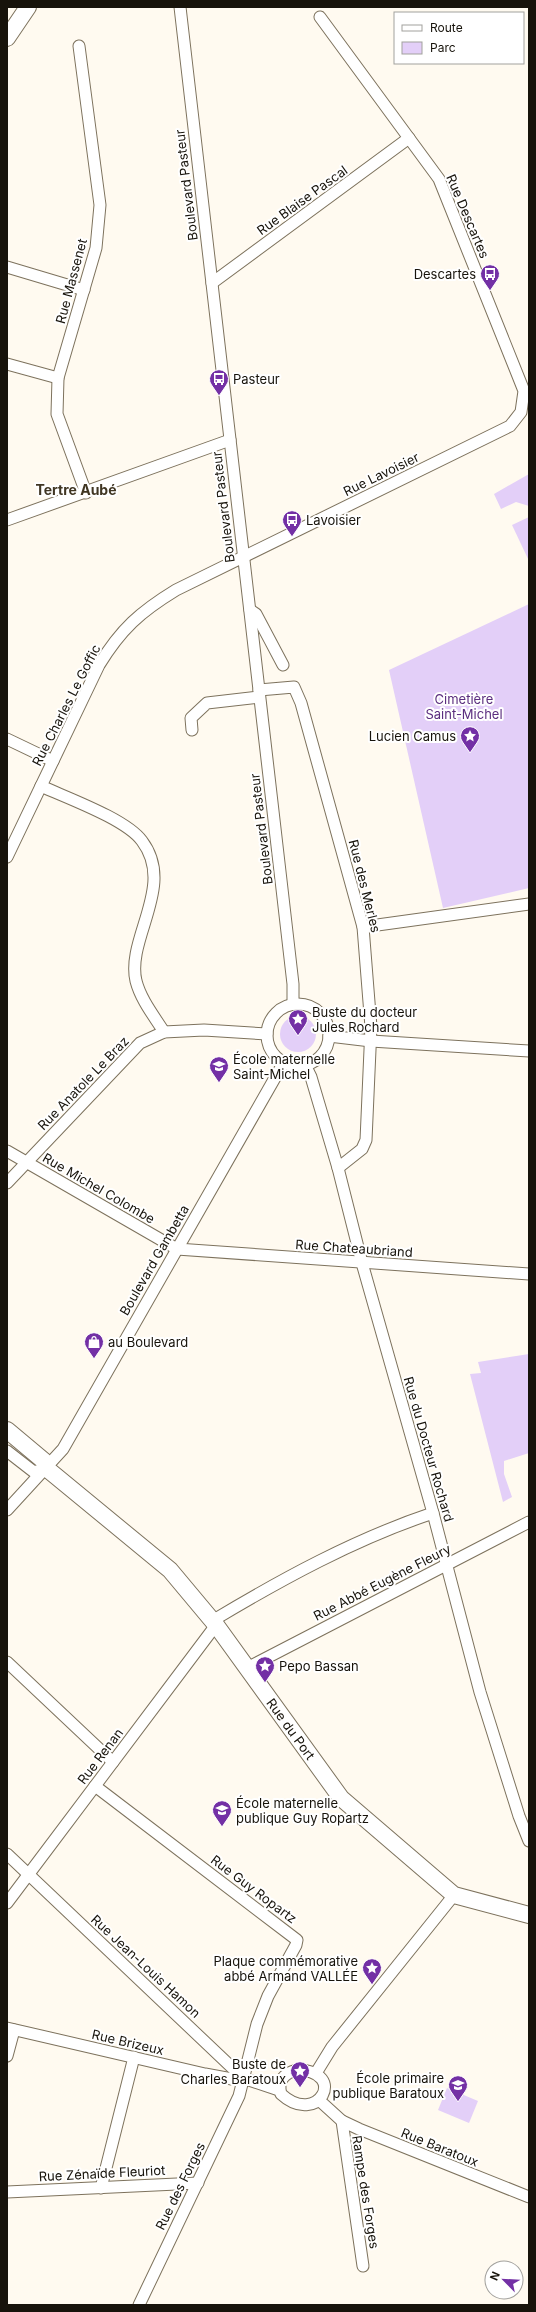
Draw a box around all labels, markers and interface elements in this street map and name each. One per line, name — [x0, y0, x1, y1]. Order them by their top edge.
legend — [394, 12, 524, 64]
text: Route — [430, 20, 463, 35]
text: Parc — [430, 40, 456, 55]
street label: Boulevard Pasteur — [171, 128, 201, 242]
street label: Rue Blaise Pascal — [254, 162, 350, 238]
street label: Rue Descartes — [443, 172, 493, 260]
street label: Rue Massenet — [52, 237, 90, 325]
bus stop icon: Descartes — [479, 263, 501, 291]
place label: Descartes — [414, 266, 476, 282]
bus stop icon: Pasteur — [208, 368, 230, 396]
place label: Pasteur — [233, 371, 280, 387]
street label: Rue Lavoisier — [341, 449, 422, 499]
street label: Boulevard Pasteur — [208, 450, 238, 564]
district label: Tertre Aubé — [35, 481, 117, 498]
bus stop icon: Lavoisier — [281, 509, 303, 537]
place label: Lavoisier — [306, 512, 361, 528]
street label: Rue Charles Le Goffic — [28, 642, 104, 768]
park label: Cimetière Saint-Michel — [425, 691, 503, 722]
place icon: Lucien Camus — [459, 725, 481, 753]
place label: Lucien Camus — [369, 728, 456, 744]
street label: Boulevard Pasteur — [246, 772, 276, 886]
street label: Rue des Merles — [346, 838, 384, 934]
place label: Buste du docteur Jules Rochard — [312, 1004, 417, 1035]
place icon: Buste du docteur Jules Rochard — [287, 1008, 309, 1036]
street label: Rue Anatole Le Braz — [34, 1033, 132, 1133]
place label: École maternelle Saint-Michel — [233, 1051, 335, 1082]
school or university icon: École maternelle Saint-Michel — [208, 1055, 230, 1083]
street label: Rue Michel Colombe — [40, 1149, 158, 1227]
street label: Boulevard Gambetta — [116, 1202, 192, 1318]
street label: Rue Chateaubriand — [295, 1236, 413, 1260]
shop icon: au Boulevard — [83, 1331, 105, 1359]
place label: au Boulevard — [108, 1334, 188, 1350]
street label: Rue du Docteur Rochard — [401, 1375, 457, 1523]
street label: Rue Abbé Eugène Fleury — [311, 1540, 453, 1624]
place icon: Pepo Bassan — [254, 1655, 276, 1683]
place label: Pepo Bassan — [279, 1658, 359, 1674]
street label: Rue du Port — [263, 1695, 319, 1763]
street label: Rue Renan — [74, 1725, 126, 1787]
place label: École maternelle publique Guy Ropartz — [236, 1795, 369, 1826]
school or university icon: École maternelle publique Guy Ropartz — [211, 1799, 233, 1827]
street label: Rue Guy Ropartz — [208, 1851, 300, 1927]
street label: Rue Jean-Louis Hamon — [88, 1911, 204, 2021]
place label: Plaque commémorative abbé Armand VALLÉE — [213, 1953, 358, 1984]
place icon: Plaque commémorative abbé Armand VALLÉE — [361, 1957, 383, 1985]
street label: Rue Brizeux — [90, 2026, 166, 2058]
place label: Buste de Charles Baratoux — [180, 2056, 286, 2087]
place icon: Buste de Charles Baratoux — [289, 2060, 311, 2088]
place label: École primaire publique Baratoux — [333, 2070, 444, 2101]
school or university icon: École primaire publique Baratoux — [447, 2074, 469, 2102]
street label: Rue Baratoux — [399, 2124, 481, 2170]
street label: Rampe des Forges — [349, 2134, 383, 2250]
street label: Rue des Forges — [152, 2140, 208, 2232]
street label: Rue Zénaïde Fleuriot — [38, 2162, 166, 2184]
north arrow — [484, 2260, 524, 2300]
text: N — [487, 2269, 503, 2283]

